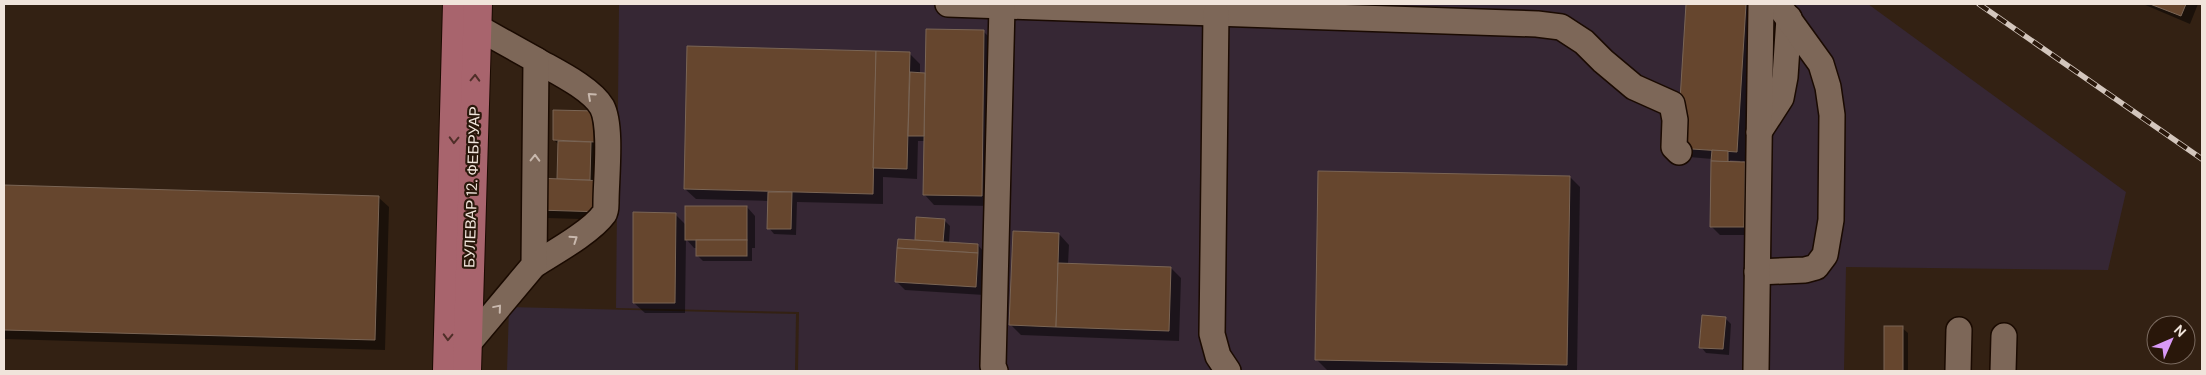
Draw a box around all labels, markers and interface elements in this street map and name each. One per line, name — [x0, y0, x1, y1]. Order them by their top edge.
one-way arrow — [470, 73, 480, 81]
one-way arrow — [587, 93, 596, 102]
street label: БУЛЕВАР 12. ФЕБРУАР — [459, 106, 485, 268]
one-way arrow — [448, 136, 459, 144]
one-way arrow — [530, 154, 540, 162]
one-way arrow — [569, 235, 578, 245]
one-way arrow — [493, 305, 501, 314]
north arrow — [2146, 315, 2196, 365]
text: N — [2170, 321, 2190, 341]
one-way arrow — [443, 334, 453, 342]

